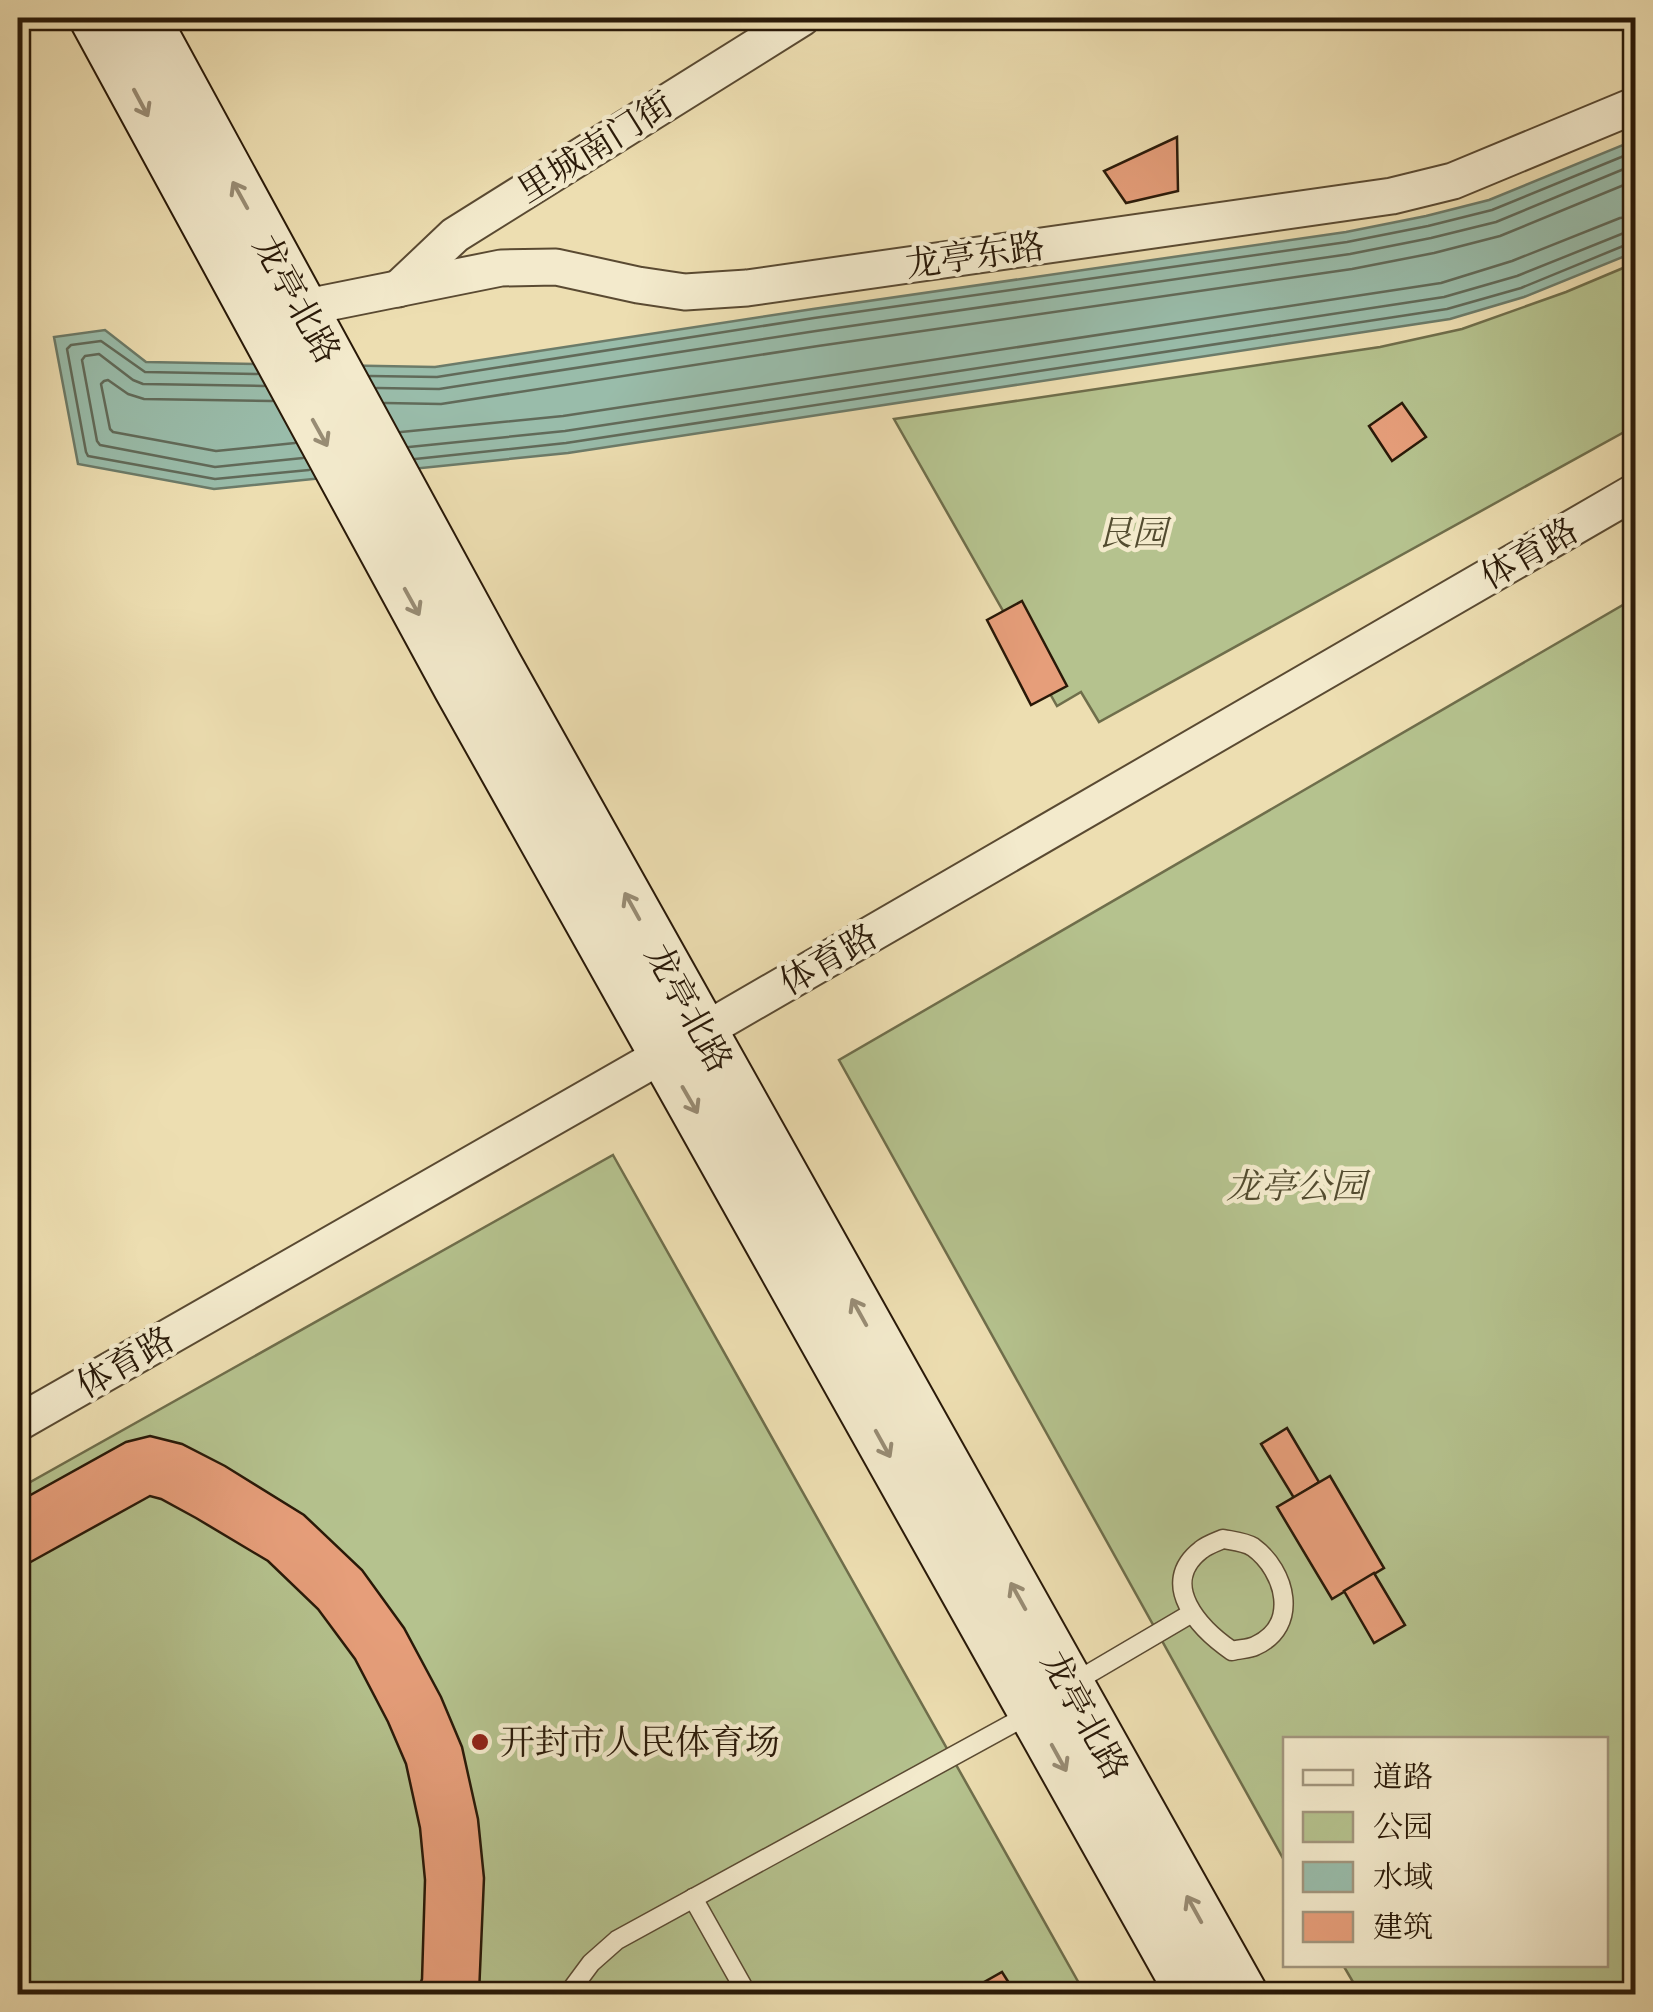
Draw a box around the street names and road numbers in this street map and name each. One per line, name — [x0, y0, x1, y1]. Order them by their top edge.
street label: 里城南门街 — [510, 84, 680, 211]
street label: 龙亭东路 — [903, 225, 1047, 286]
street label: 龙亭北路 — [245, 228, 348, 370]
street label: 体育路 — [1474, 509, 1585, 597]
street label: 体育路 — [773, 915, 884, 1003]
street label: 龙亭北路 — [637, 937, 740, 1079]
street label: 体育路 — [70, 1318, 181, 1406]
street label: 龙亭北路 — [1033, 1644, 1136, 1786]

